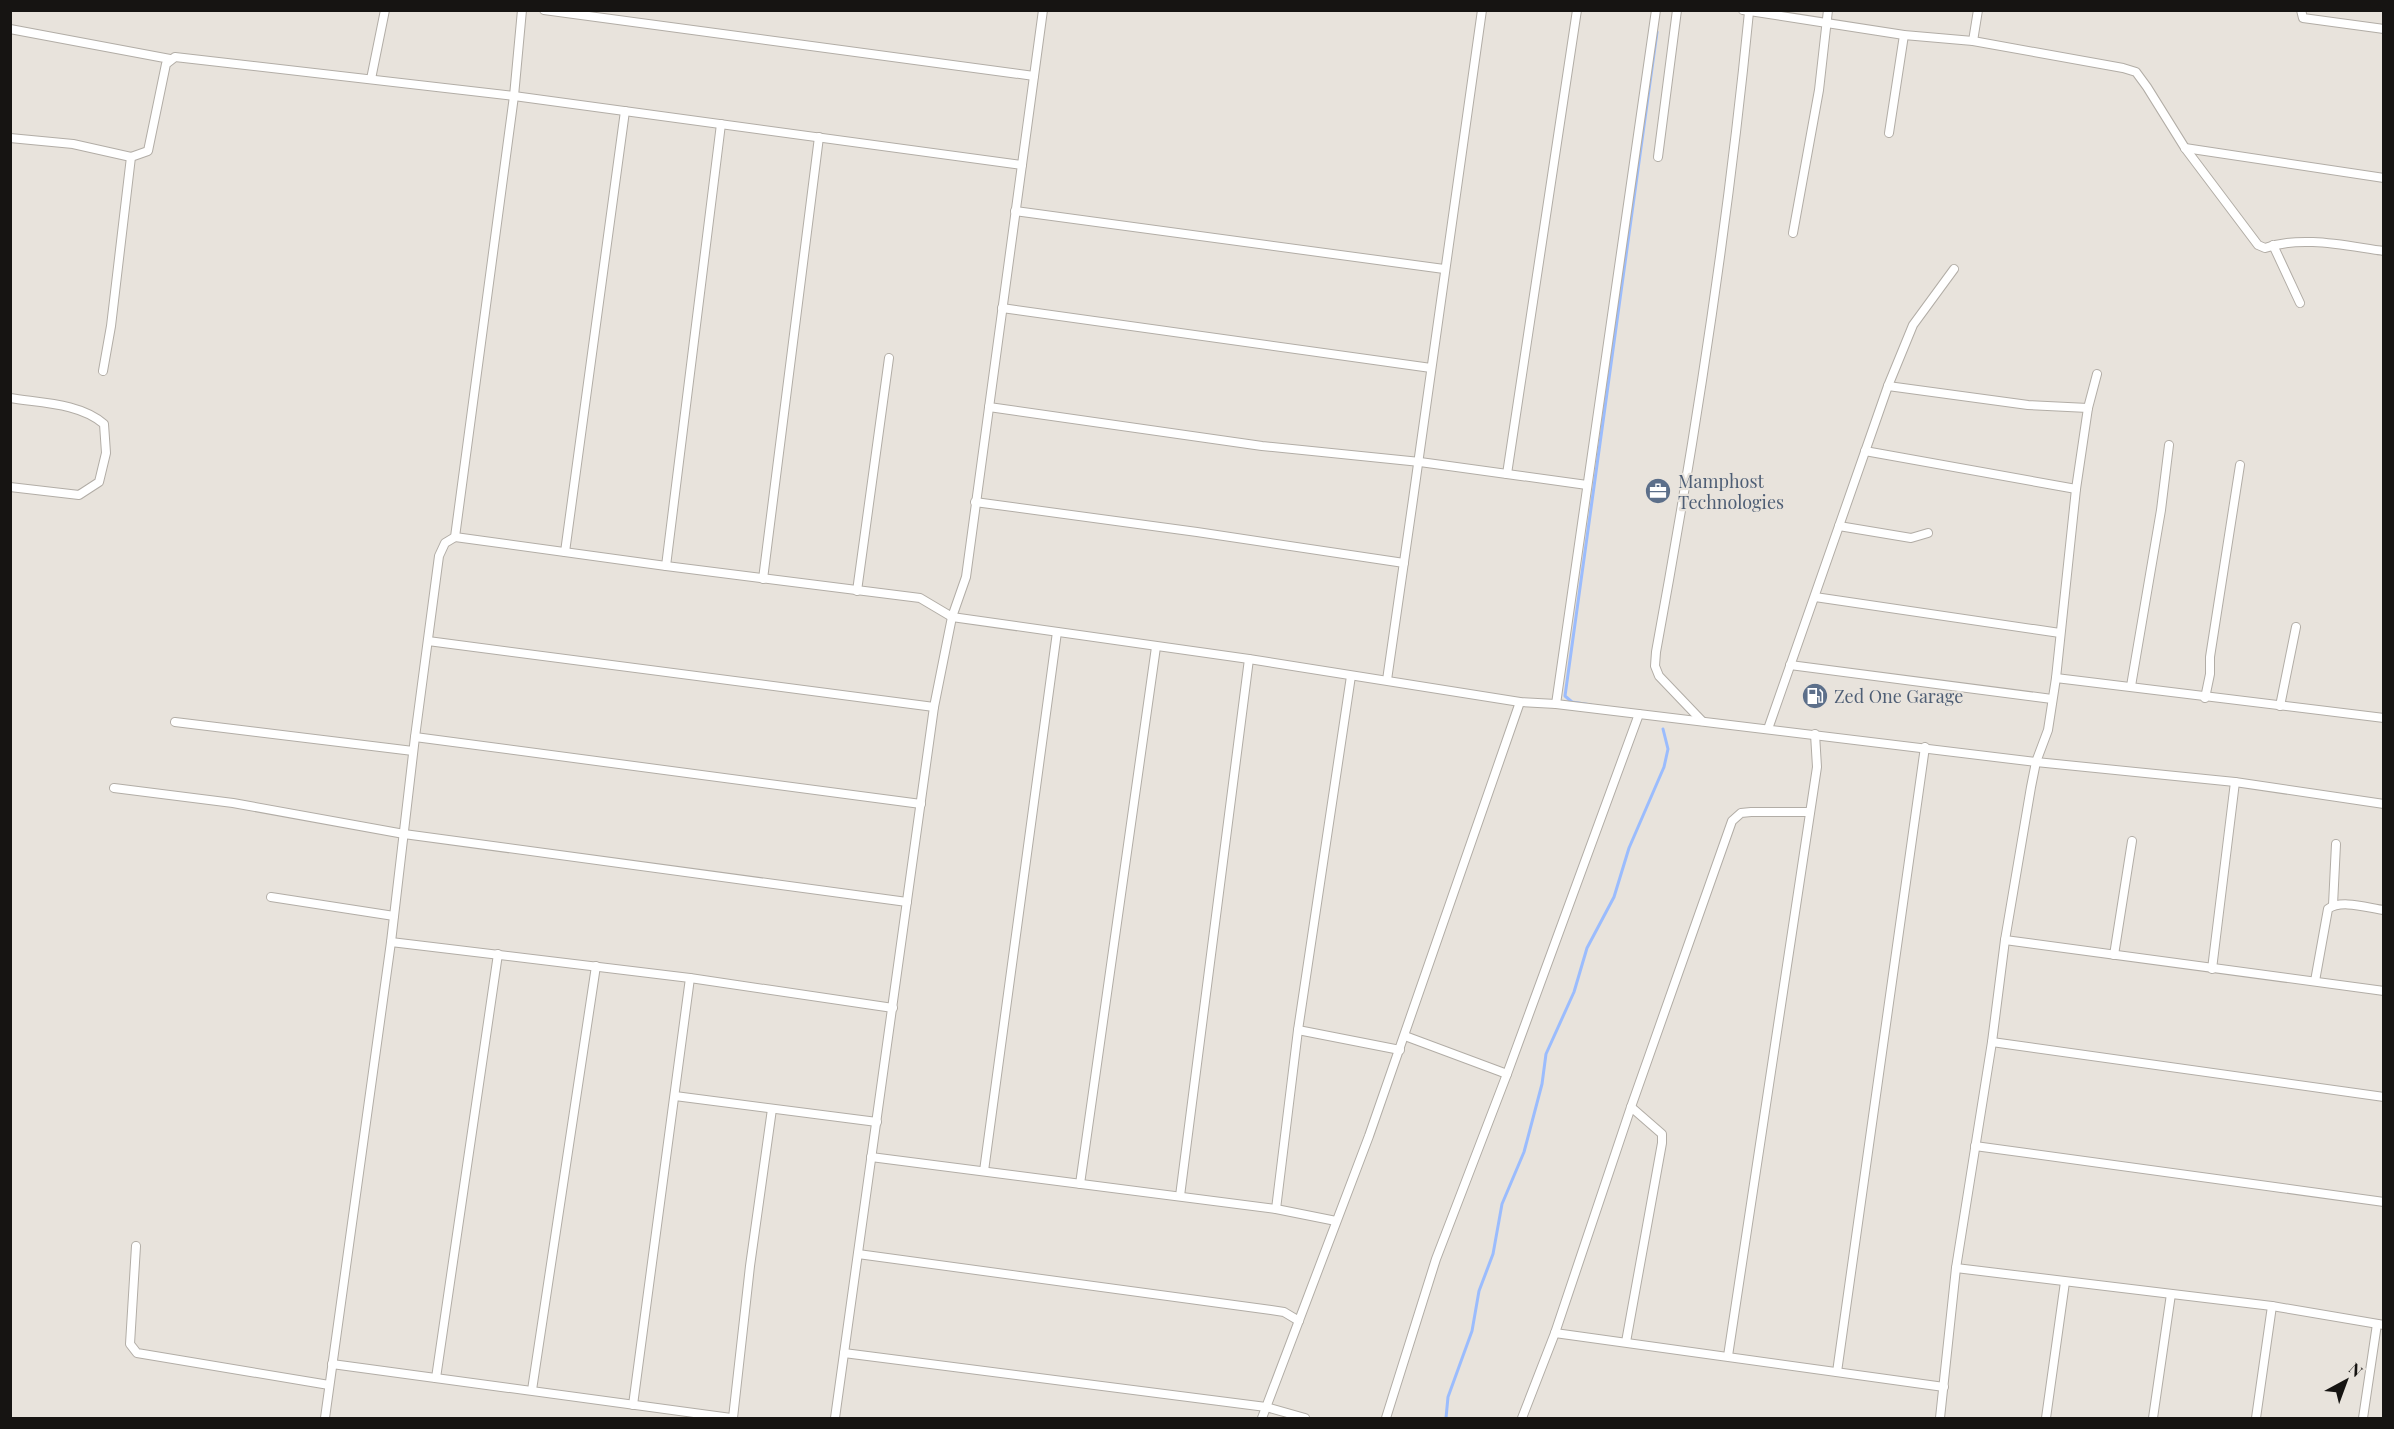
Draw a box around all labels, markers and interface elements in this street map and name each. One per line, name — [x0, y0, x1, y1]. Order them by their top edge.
place label: Mamphost Technologies — [1678, 469, 1784, 514]
office icon: Mamphost Technologies — [1643, 476, 1673, 506]
fuel station icon: Zed One Garage — [1800, 681, 1830, 711]
place label: Zed One Garage — [1834, 684, 1963, 708]
north arrow — [2316, 1351, 2376, 1411]
text: N — [2345, 1358, 2368, 1381]

